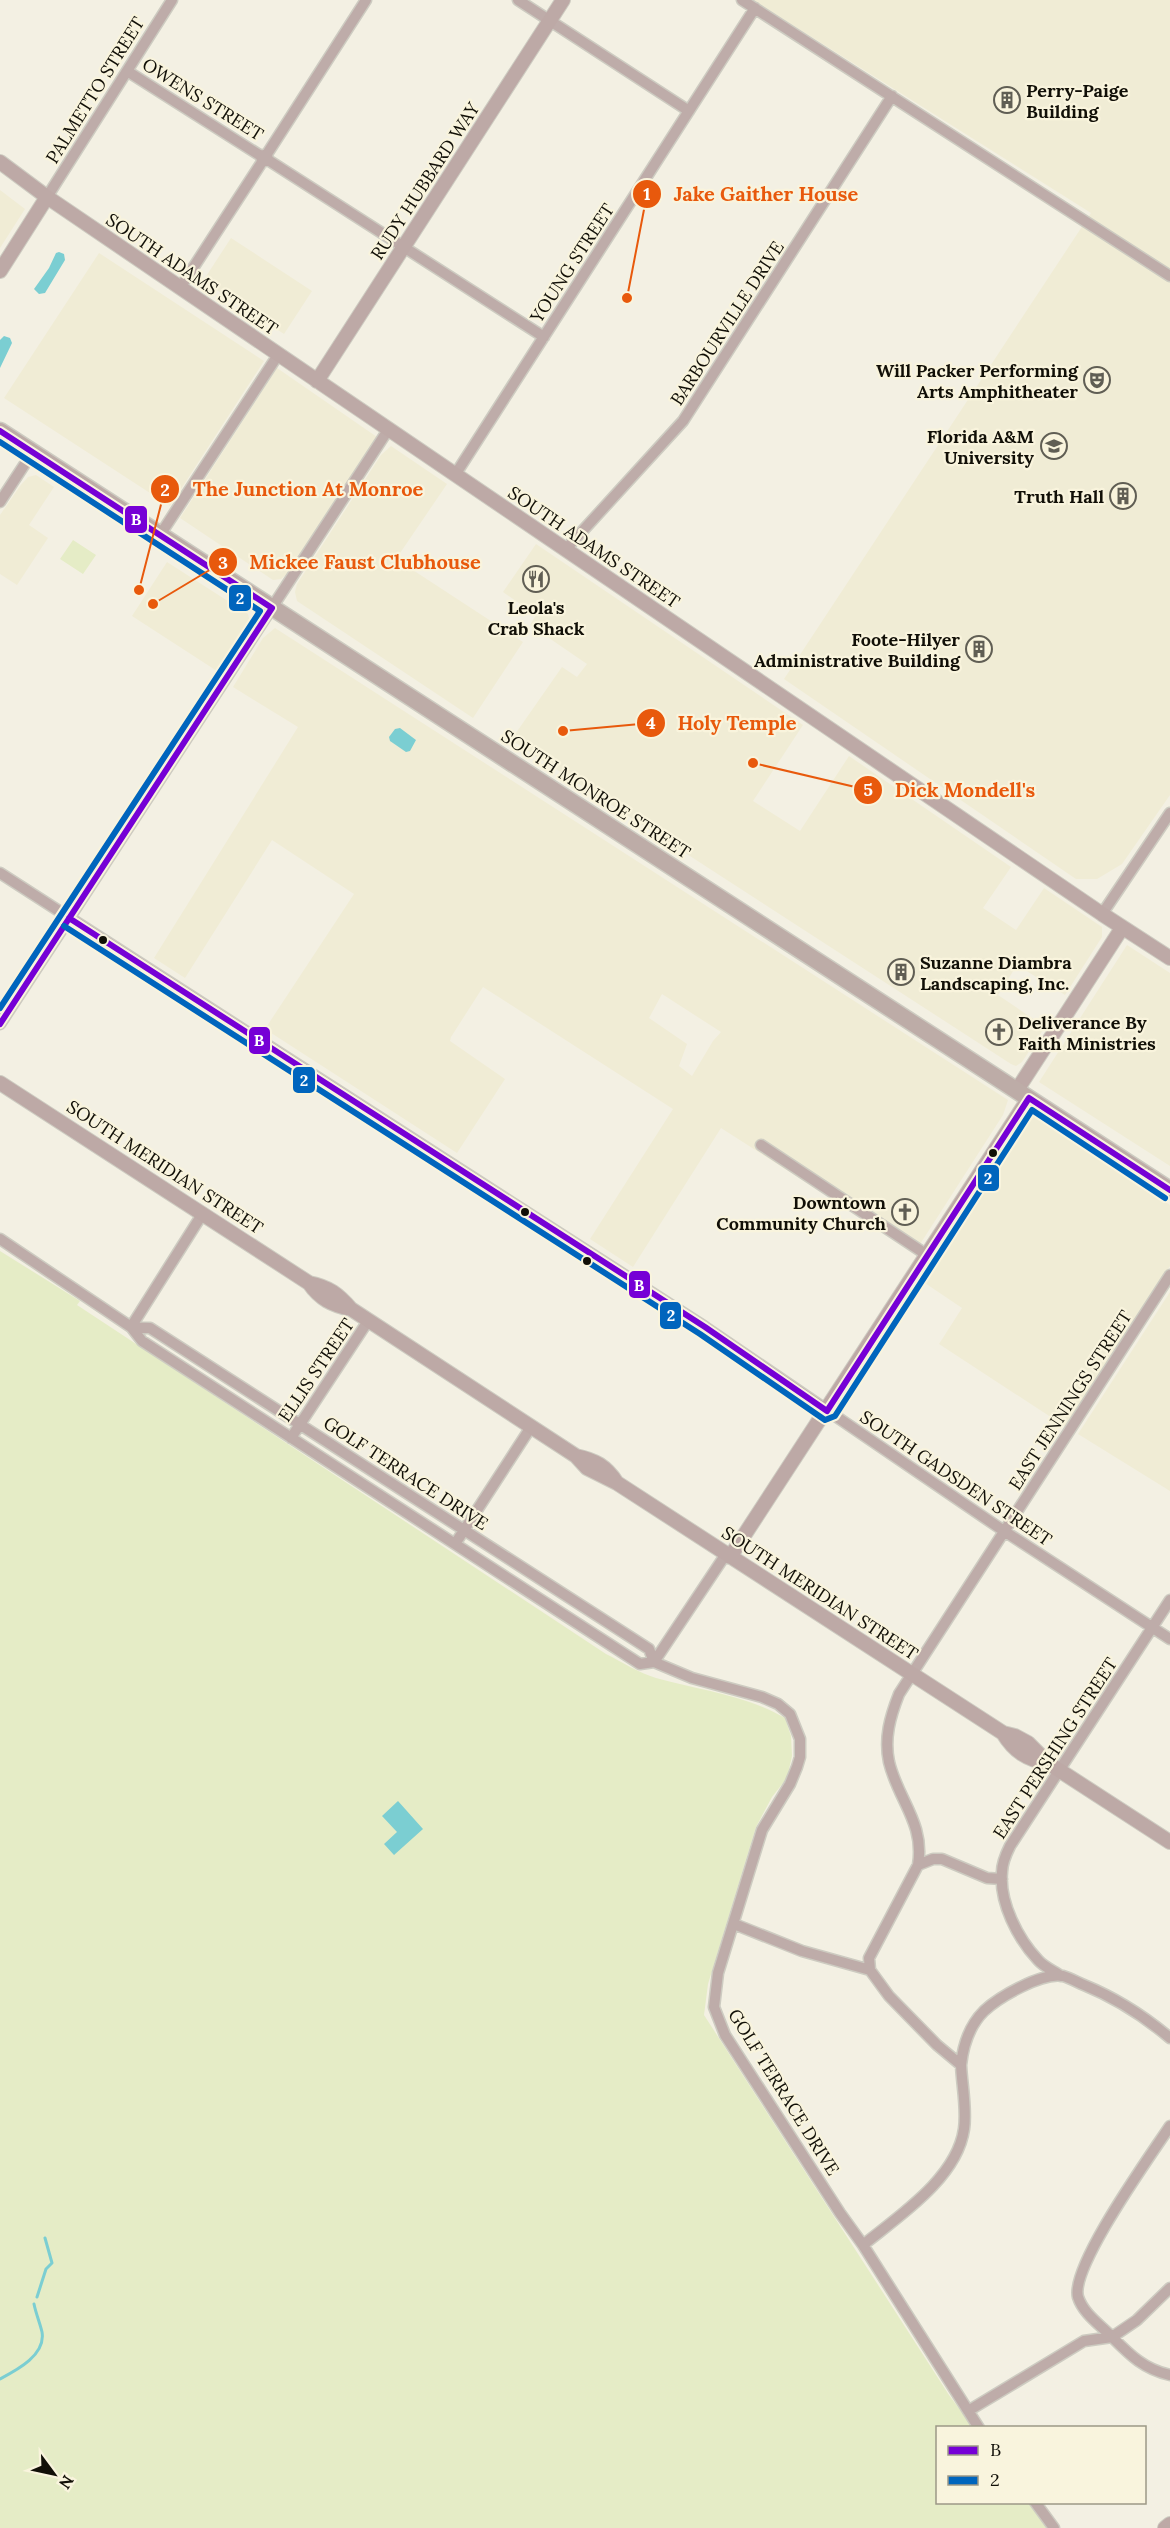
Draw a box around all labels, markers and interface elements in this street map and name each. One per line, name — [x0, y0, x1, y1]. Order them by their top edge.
street label: PALMETTO STREET — [41, 12, 150, 168]
street label: OWENS STREET — [138, 52, 268, 146]
place label: Perry-Paige Building — [1026, 79, 1129, 123]
building icon: Perry-Paige Building — [992, 85, 1022, 115]
street label: RUDY HUBBARD WAY — [365, 97, 485, 264]
callout: Jake Gaither House — [632, 175, 870, 213]
text: Jake Gaither House — [674, 181, 858, 206]
text: 1 — [643, 182, 651, 205]
street label: YOUNG STREET — [524, 199, 619, 328]
street label: SOUTH ADAMS STREET — [102, 208, 283, 340]
street label: BARBOURVILLE DRIVE — [665, 236, 789, 410]
place label: Will Packer Performing Arts Amphitheater — [876, 359, 1079, 403]
theatre icon: Will Packer Performing Arts Amphitheater — [1082, 365, 1112, 395]
place label: Florida A&M University — [927, 425, 1034, 469]
school or university icon: Florida A&M University — [1039, 431, 1069, 461]
callout: The Junction At Monroe — [150, 470, 435, 508]
text: The Junction At Monroe — [193, 476, 424, 501]
text: 2 — [160, 478, 170, 501]
street label: SOUTH ADAMS STREET — [504, 481, 685, 613]
building icon: Truth Hall — [1108, 481, 1138, 511]
place label: Truth Hall — [1014, 485, 1104, 508]
line badge: B — [124, 505, 148, 534]
text: B — [131, 509, 142, 529]
callout: Mickee Faust Clubhouse — [208, 543, 493, 581]
text: Mickee Faust Clubhouse — [249, 549, 481, 574]
text: 3 — [218, 551, 228, 574]
restaurant icon: Leola's Crab Shack — [521, 564, 551, 594]
line badge: 2 — [228, 584, 252, 612]
text: 2 — [236, 588, 244, 608]
place label: Leola's Crab Shack — [488, 596, 585, 640]
place label: Foote-Hilyer Administrative Building — [754, 628, 961, 672]
building icon: Foote-Hilyer Administrative Building — [964, 634, 994, 664]
callout: Holy Temple — [636, 704, 809, 742]
text: Holy Temple — [677, 710, 797, 735]
text: 4 — [646, 711, 656, 734]
street label: SOUTH MONROE STREET — [497, 724, 695, 864]
callout: Dick Mondell's — [853, 771, 1047, 809]
text: Dick Mondell's — [895, 777, 1036, 802]
text: 5 — [863, 778, 873, 801]
unlabelled marker — [97, 934, 109, 946]
place label: Suzanne Diambra Landscaping, Inc. — [920, 951, 1072, 995]
building icon: Suzanne Diambra Landscaping, Inc. — [886, 957, 916, 987]
place label: Deliverance By Faith Ministries — [1018, 1011, 1156, 1055]
church icon: Deliverance By Faith Ministries — [984, 1017, 1014, 1047]
line badge: B — [248, 1026, 271, 1055]
text: B — [254, 1030, 265, 1050]
line badge: 2 — [292, 1066, 316, 1094]
text: 2 — [300, 1070, 308, 1090]
street label: SOUTH MERIDIAN STREET — [63, 1095, 268, 1239]
unlabelled marker — [987, 1147, 999, 1159]
line badge: 2 — [977, 1164, 1000, 1192]
text: 2 — [984, 1168, 992, 1188]
place label: Downtown Community Church — [716, 1191, 887, 1235]
church icon: Downtown Community Church — [890, 1197, 920, 1227]
unlabelled marker — [519, 1206, 531, 1218]
unlabelled marker — [581, 1255, 593, 1267]
line badge: B — [628, 1270, 651, 1299]
text: B — [634, 1275, 645, 1295]
line badge: 2 — [659, 1301, 682, 1330]
text: 2 — [667, 1305, 675, 1325]
street label: EAST JENNINGS STREET — [1003, 1305, 1137, 1494]
street label: ELLIS STREET — [273, 1313, 359, 1426]
street label: SOUTH GADSDEN STREET — [856, 1405, 1057, 1551]
street label: GOLF TERRACE DRIVE — [319, 1411, 493, 1535]
street label: SOUTH MERIDIAN STREET — [718, 1521, 923, 1665]
street label: EAST PERSHING STREET — [988, 1653, 1123, 1843]
street label: GOLF TERRACE DRIVE — [723, 2004, 845, 2180]
legend — [936, 2426, 1146, 2504]
text: B — [990, 2438, 1001, 2461]
north arrow — [24, 2444, 84, 2504]
text: 2 — [990, 2468, 1000, 2491]
text: N — [55, 2472, 78, 2493]

